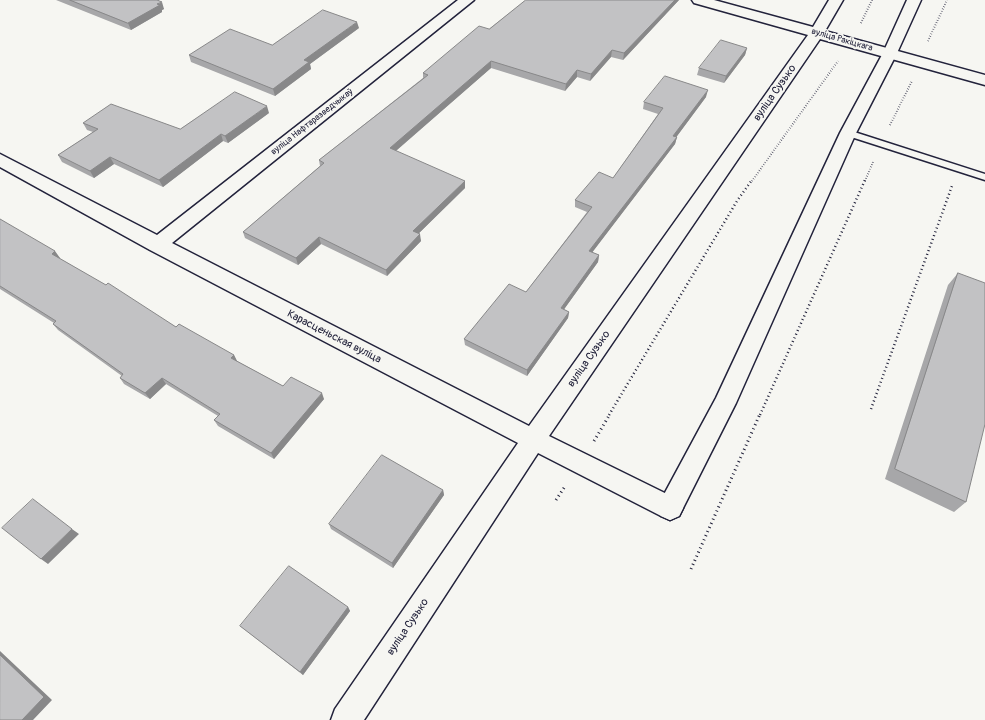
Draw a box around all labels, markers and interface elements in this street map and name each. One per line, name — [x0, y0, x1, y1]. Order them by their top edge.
street label: вуліца Ракіцкага — [810, 26, 874, 54]
street label: вуліца Сузько — [751, 62, 799, 124]
street label: вуліца Нафтаразведчыкаў — [269, 87, 355, 157]
street label: Карасценьская вуліца — [285, 308, 383, 366]
street label: вуліца Сузько — [565, 328, 613, 390]
street label: вуліца Сузько — [384, 596, 432, 658]

